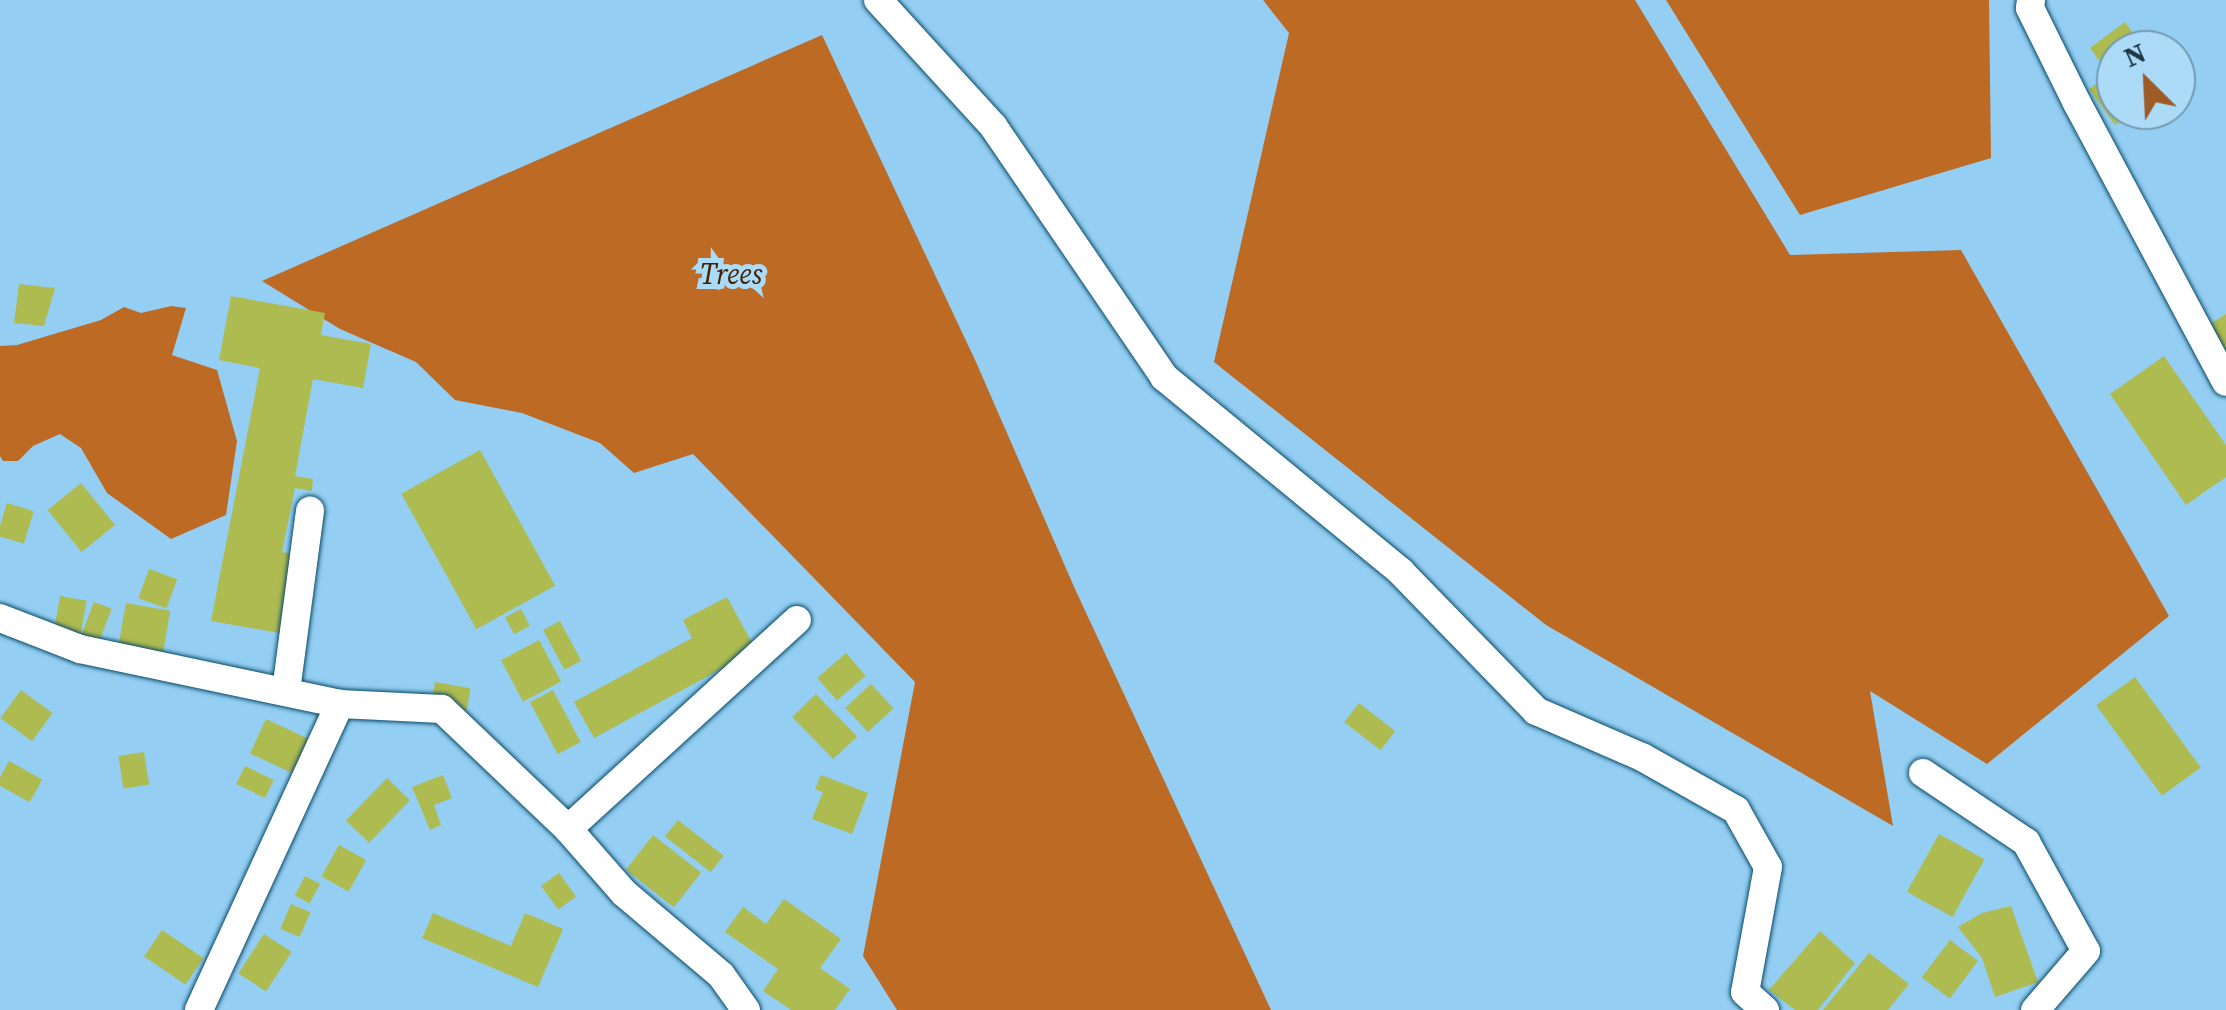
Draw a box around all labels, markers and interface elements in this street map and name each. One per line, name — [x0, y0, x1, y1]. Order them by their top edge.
north arrow — [2096, 30, 2196, 130]
text: N — [2118, 33, 2152, 76]
park label: Trees — [700, 256, 762, 292]

